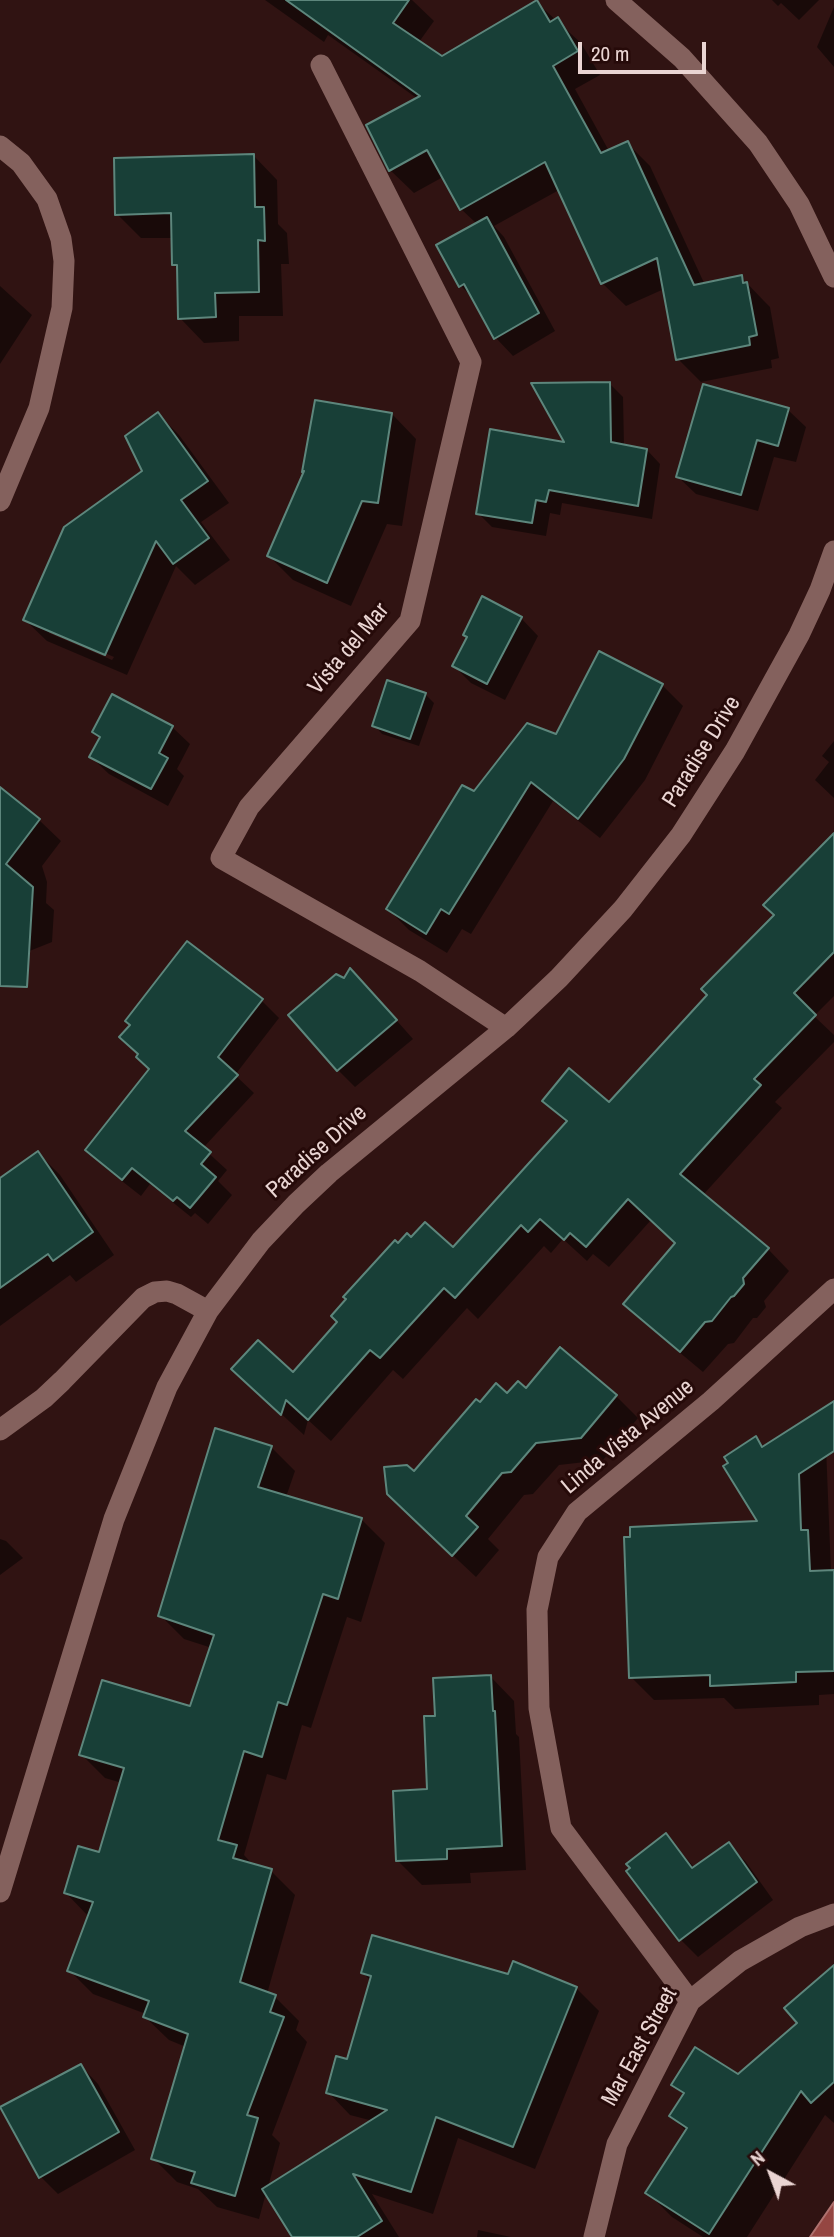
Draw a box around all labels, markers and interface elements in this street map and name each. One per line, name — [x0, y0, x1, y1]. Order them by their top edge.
scale bar — [582, 28, 710, 72]
text: 20 m — [591, 39, 629, 68]
street label: Vista del Mar — [303, 598, 395, 700]
street label: Paradise Drive — [657, 691, 747, 813]
street label: Paradise Drive — [261, 1100, 373, 1204]
street label: Linda Vista Avenue — [556, 1374, 700, 1500]
street label: Mar East Street — [596, 1983, 684, 2111]
north arrow — [736, 2139, 806, 2209]
text: N — [744, 2145, 770, 2172]

